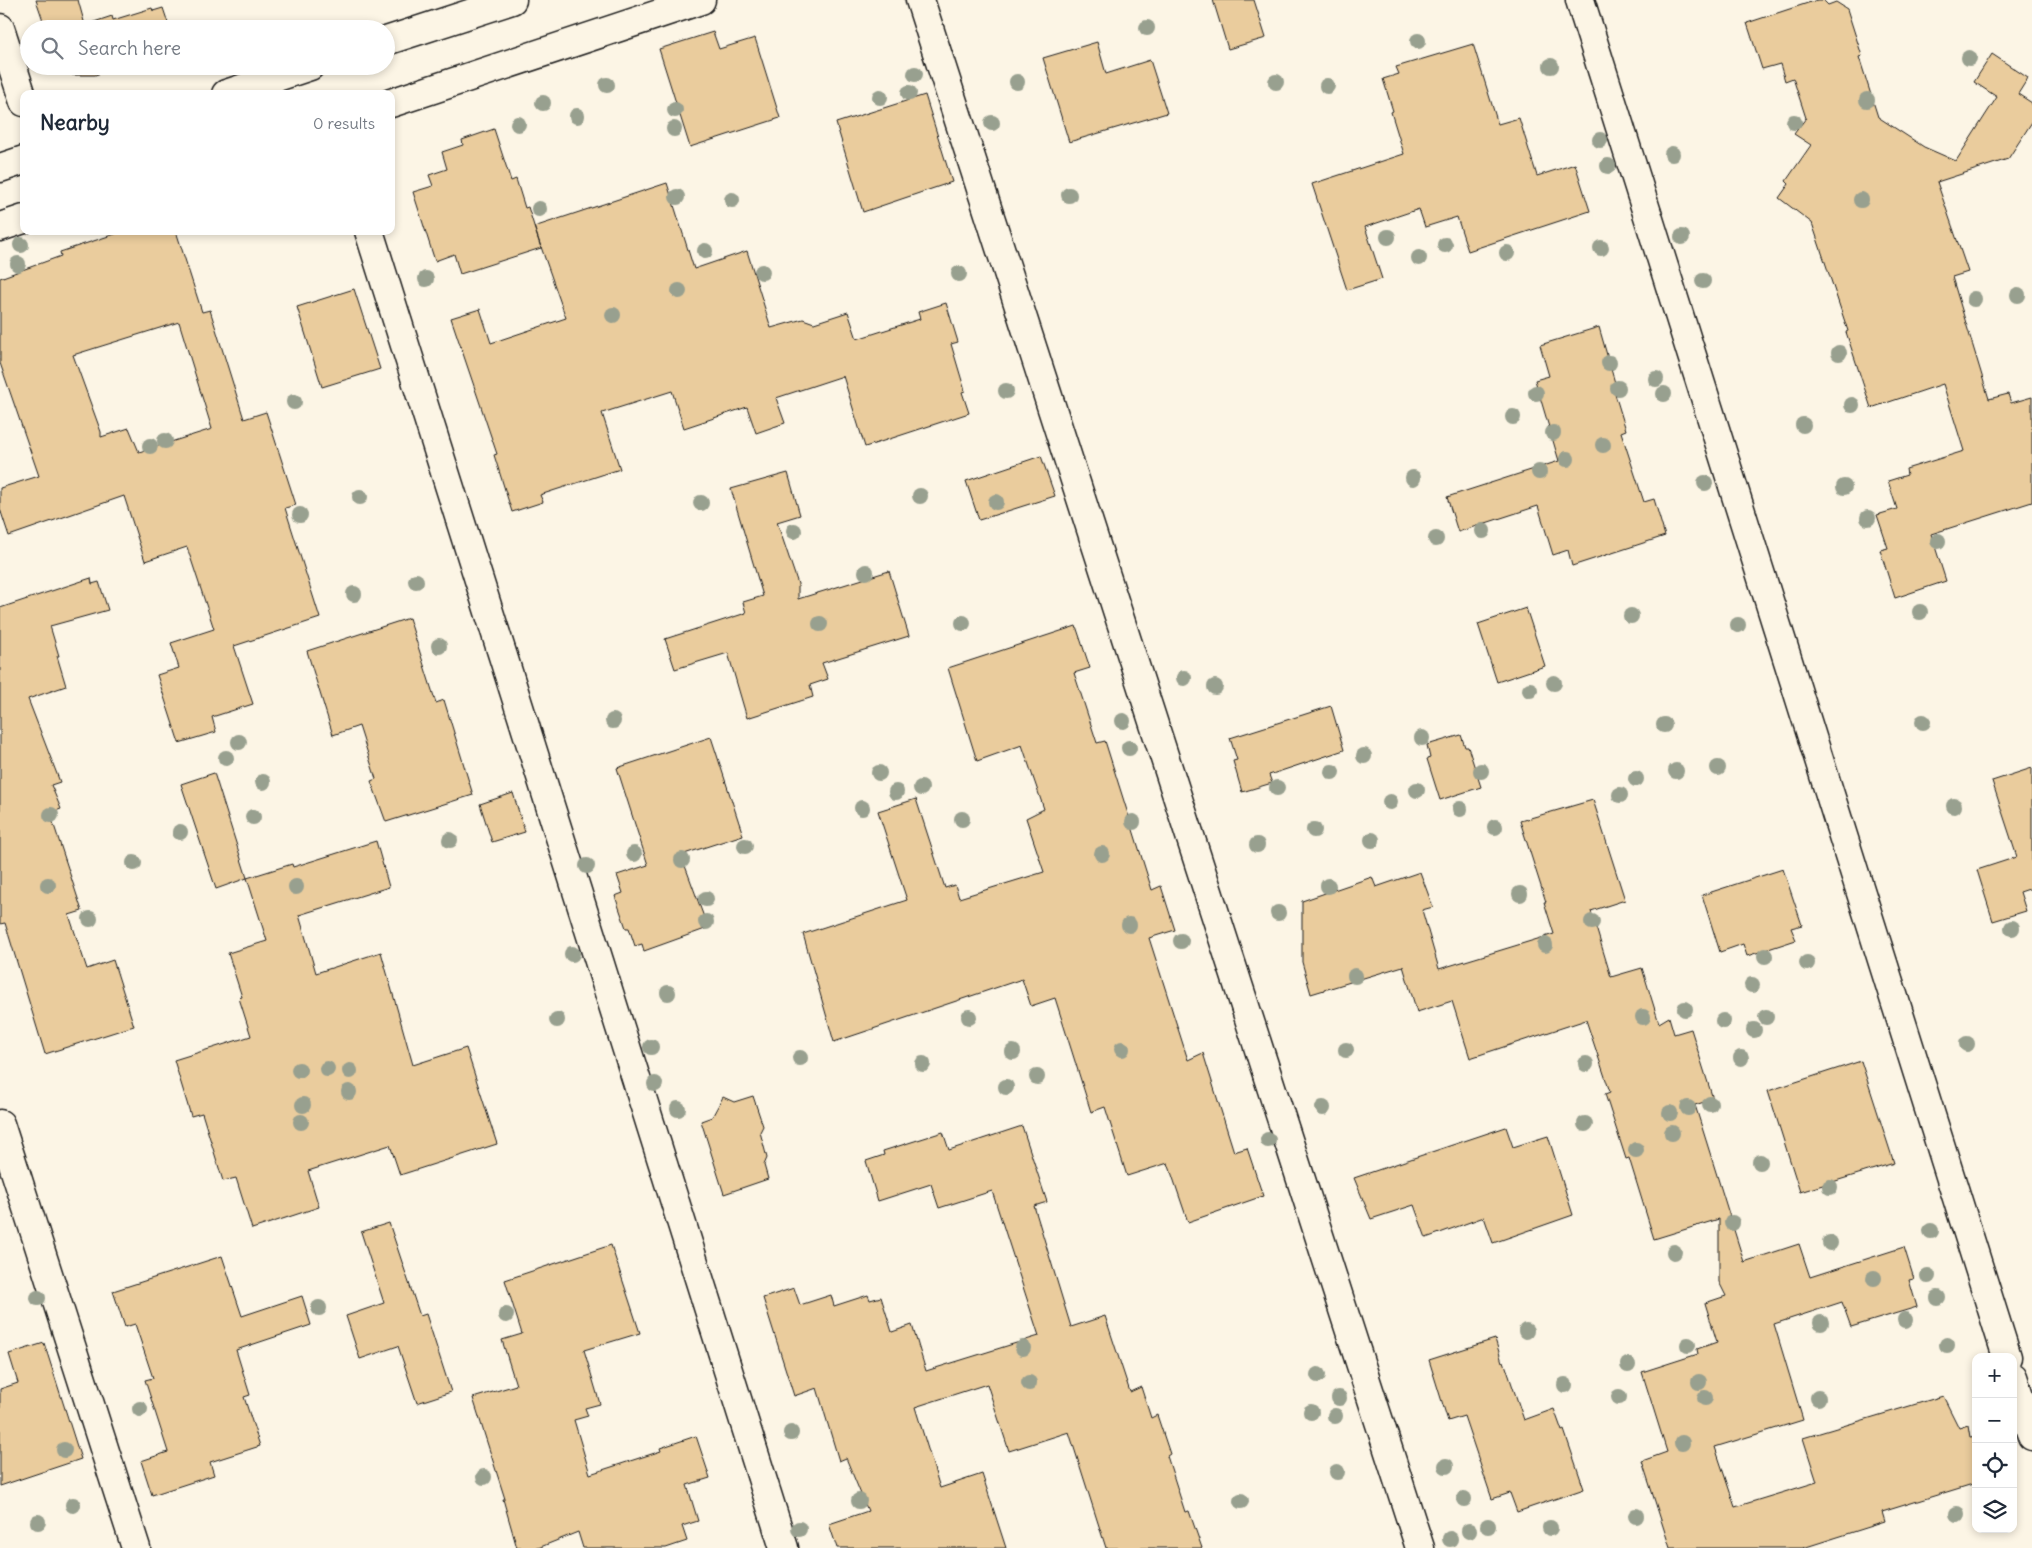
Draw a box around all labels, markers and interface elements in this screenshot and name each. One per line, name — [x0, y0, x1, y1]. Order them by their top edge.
search box — [20, 20, 395, 75]
icon: search — [38, 34, 66, 62]
text: Search here — [78, 36, 181, 60]
text: Nearby — [40, 109, 110, 136]
text: 0 results — [313, 113, 375, 133]
map controls — [1972, 1353, 2017, 1533]
button: + — [1972, 1353, 2017, 1398]
button: − — [1972, 1398, 2017, 1443]
button: locate — [1972, 1443, 2017, 1488]
button: layers — [1972, 1488, 2017, 1533]

